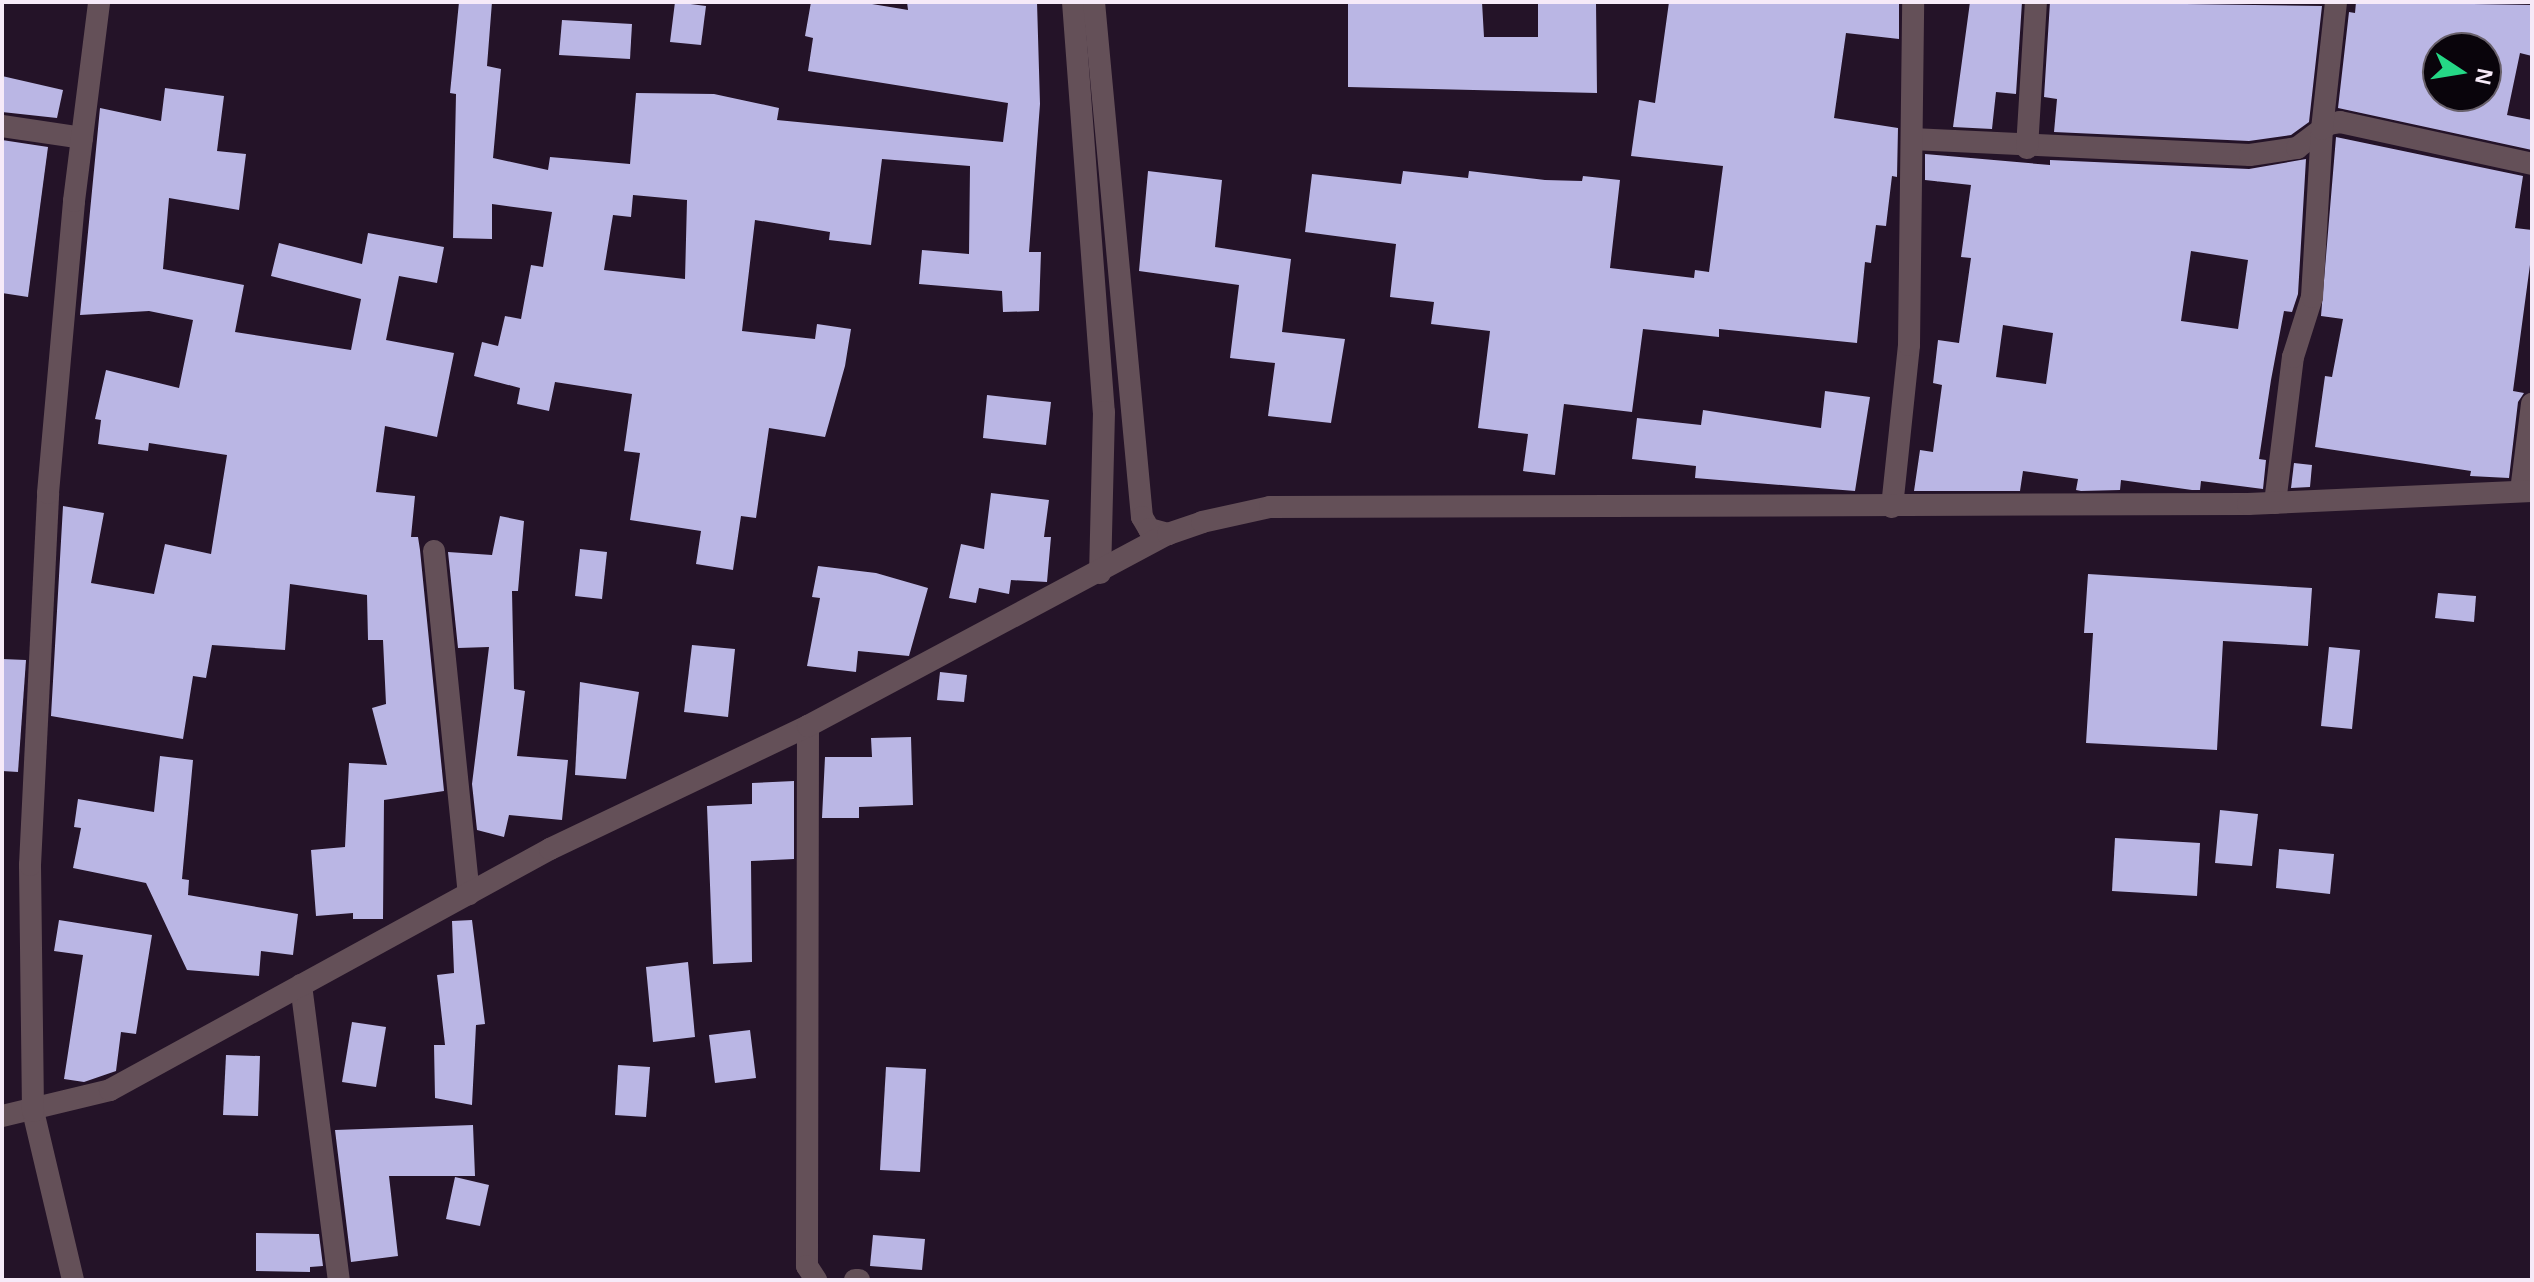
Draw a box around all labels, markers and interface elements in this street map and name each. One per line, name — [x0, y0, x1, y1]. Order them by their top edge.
north arrow — [2422, 32, 2502, 112]
text: N — [2470, 66, 2498, 87]

